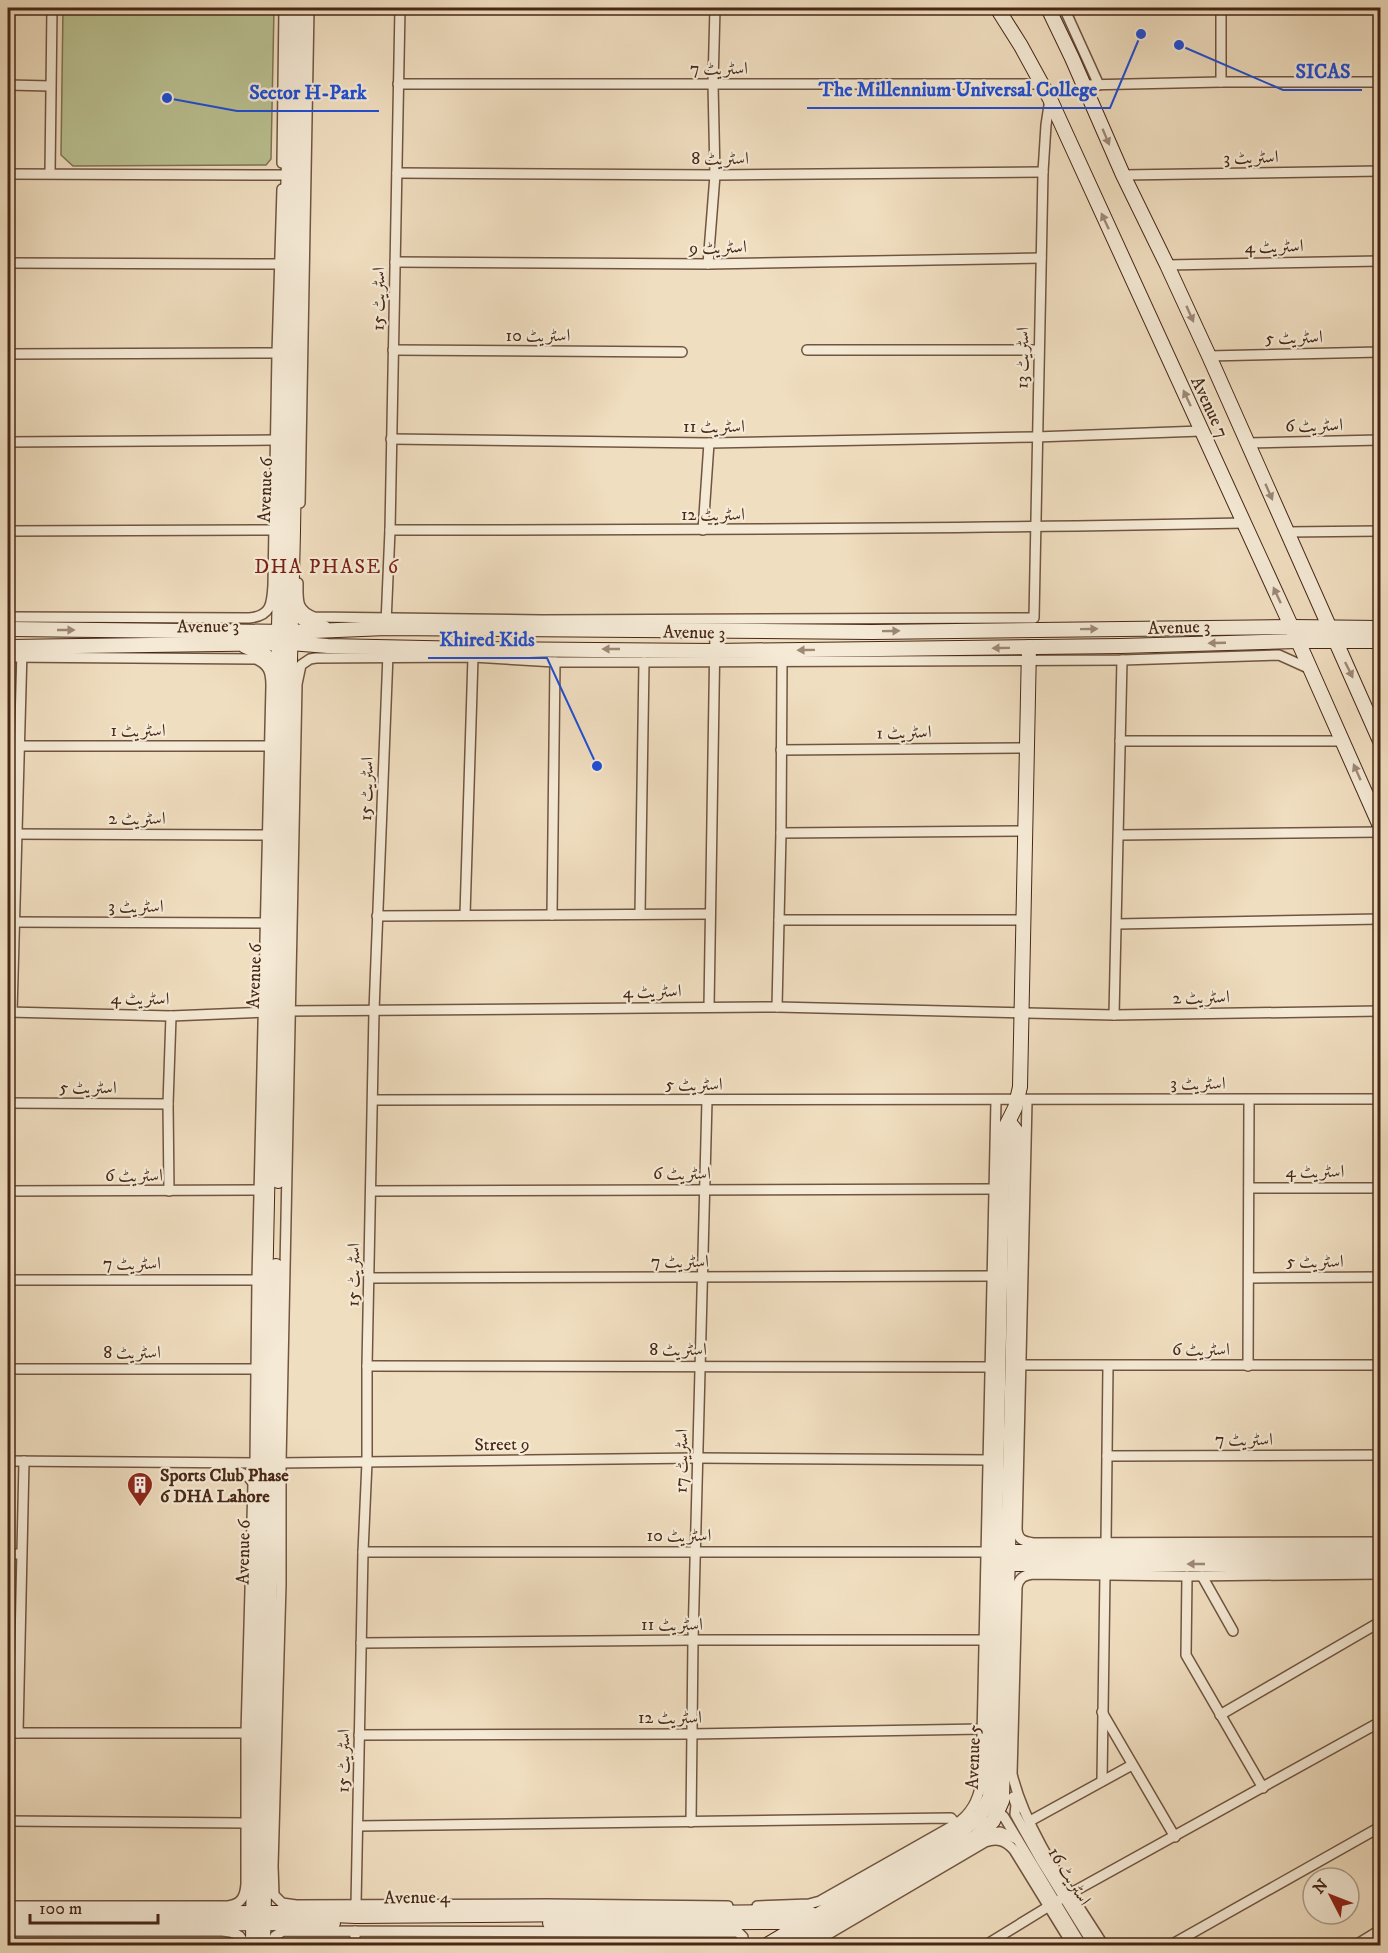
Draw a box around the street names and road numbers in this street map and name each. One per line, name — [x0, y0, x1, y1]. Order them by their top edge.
street label: اسٹریٹ 7 — [690, 58, 748, 80]
street label: اسٹریٹ 3 — [1223, 147, 1279, 169]
street label: اسٹریٹ 8 — [691, 148, 749, 170]
street label: اسٹریٹ 4 — [1244, 235, 1304, 259]
street label: اسٹریٹ 9 — [688, 236, 747, 260]
street label: اسٹریٹ 15 — [367, 267, 391, 331]
street label: اسٹریٹ 10 — [506, 325, 570, 347]
street label: اسٹریٹ 5 — [1265, 326, 1323, 350]
street label: اسٹریٹ 13 — [1011, 327, 1035, 389]
street label: Avenue 7 — [1185, 373, 1233, 442]
street label: اسٹریٹ 6 — [1285, 414, 1343, 438]
street label: اسٹریٹ 11 — [683, 416, 745, 438]
street label: Avenue 6 — [254, 456, 278, 523]
street label: اسٹریٹ 12 — [681, 504, 745, 526]
street label: Avenue 3 — [177, 615, 239, 639]
street label: Avenue 3 — [1147, 616, 1211, 640]
street label: Avenue 3 — [663, 621, 725, 645]
street label: اسٹریٹ 1 — [110, 720, 166, 742]
street label: اسٹریٹ 1 — [876, 722, 932, 744]
street label: اسٹریٹ 15 — [355, 757, 379, 821]
street label: اسٹریٹ 2 — [108, 808, 166, 830]
street label: اسٹریٹ 3 — [108, 896, 164, 918]
street label: Avenue 6 — [243, 942, 267, 1009]
street label: اسٹریٹ 4 — [622, 980, 682, 1004]
street label: اسٹریٹ 2 — [1172, 986, 1230, 1009]
street label: اسٹریٹ 4 — [110, 987, 170, 1011]
street label: اسٹریٹ 3 — [1170, 1073, 1226, 1095]
street label: اسٹریٹ 5 — [665, 1074, 723, 1096]
street label: اسٹریٹ 5 — [59, 1076, 117, 1100]
street label: اسٹریٹ 4 — [1286, 1161, 1345, 1183]
street label: اسٹریٹ 6 — [653, 1163, 711, 1185]
street label: اسٹریٹ 6 — [105, 1165, 163, 1187]
street label: اسٹریٹ 15 — [342, 1243, 366, 1307]
street label: اسٹریٹ 7 — [651, 1251, 709, 1273]
street label: اسٹریٹ 5 — [1286, 1251, 1344, 1273]
street label: اسٹریٹ 7 — [103, 1253, 161, 1275]
street label: اسٹریٹ 8 — [649, 1339, 707, 1361]
street label: اسٹریٹ 6 — [1172, 1339, 1230, 1361]
street label: اسٹریٹ 8 — [103, 1342, 161, 1364]
street label: اسٹریٹ 17 — [670, 1428, 694, 1494]
street label: اسٹریٹ 7 — [1215, 1429, 1273, 1451]
street label: Street 9 — [474, 1434, 530, 1456]
street label: Avenue 6 — [232, 1519, 256, 1585]
street label: اسٹریٹ 10 — [647, 1525, 711, 1547]
street label: اسٹریٹ 11 — [641, 1614, 703, 1636]
street label: اسٹریٹ 12 — [638, 1707, 702, 1729]
street label: Avenue 5 — [962, 1724, 986, 1790]
street label: اسٹریٹ 15 — [332, 1729, 356, 1793]
street label: اسٹریٹ 16 — [1043, 1843, 1096, 1910]
street label: Avenue 4 — [384, 1886, 451, 1910]

